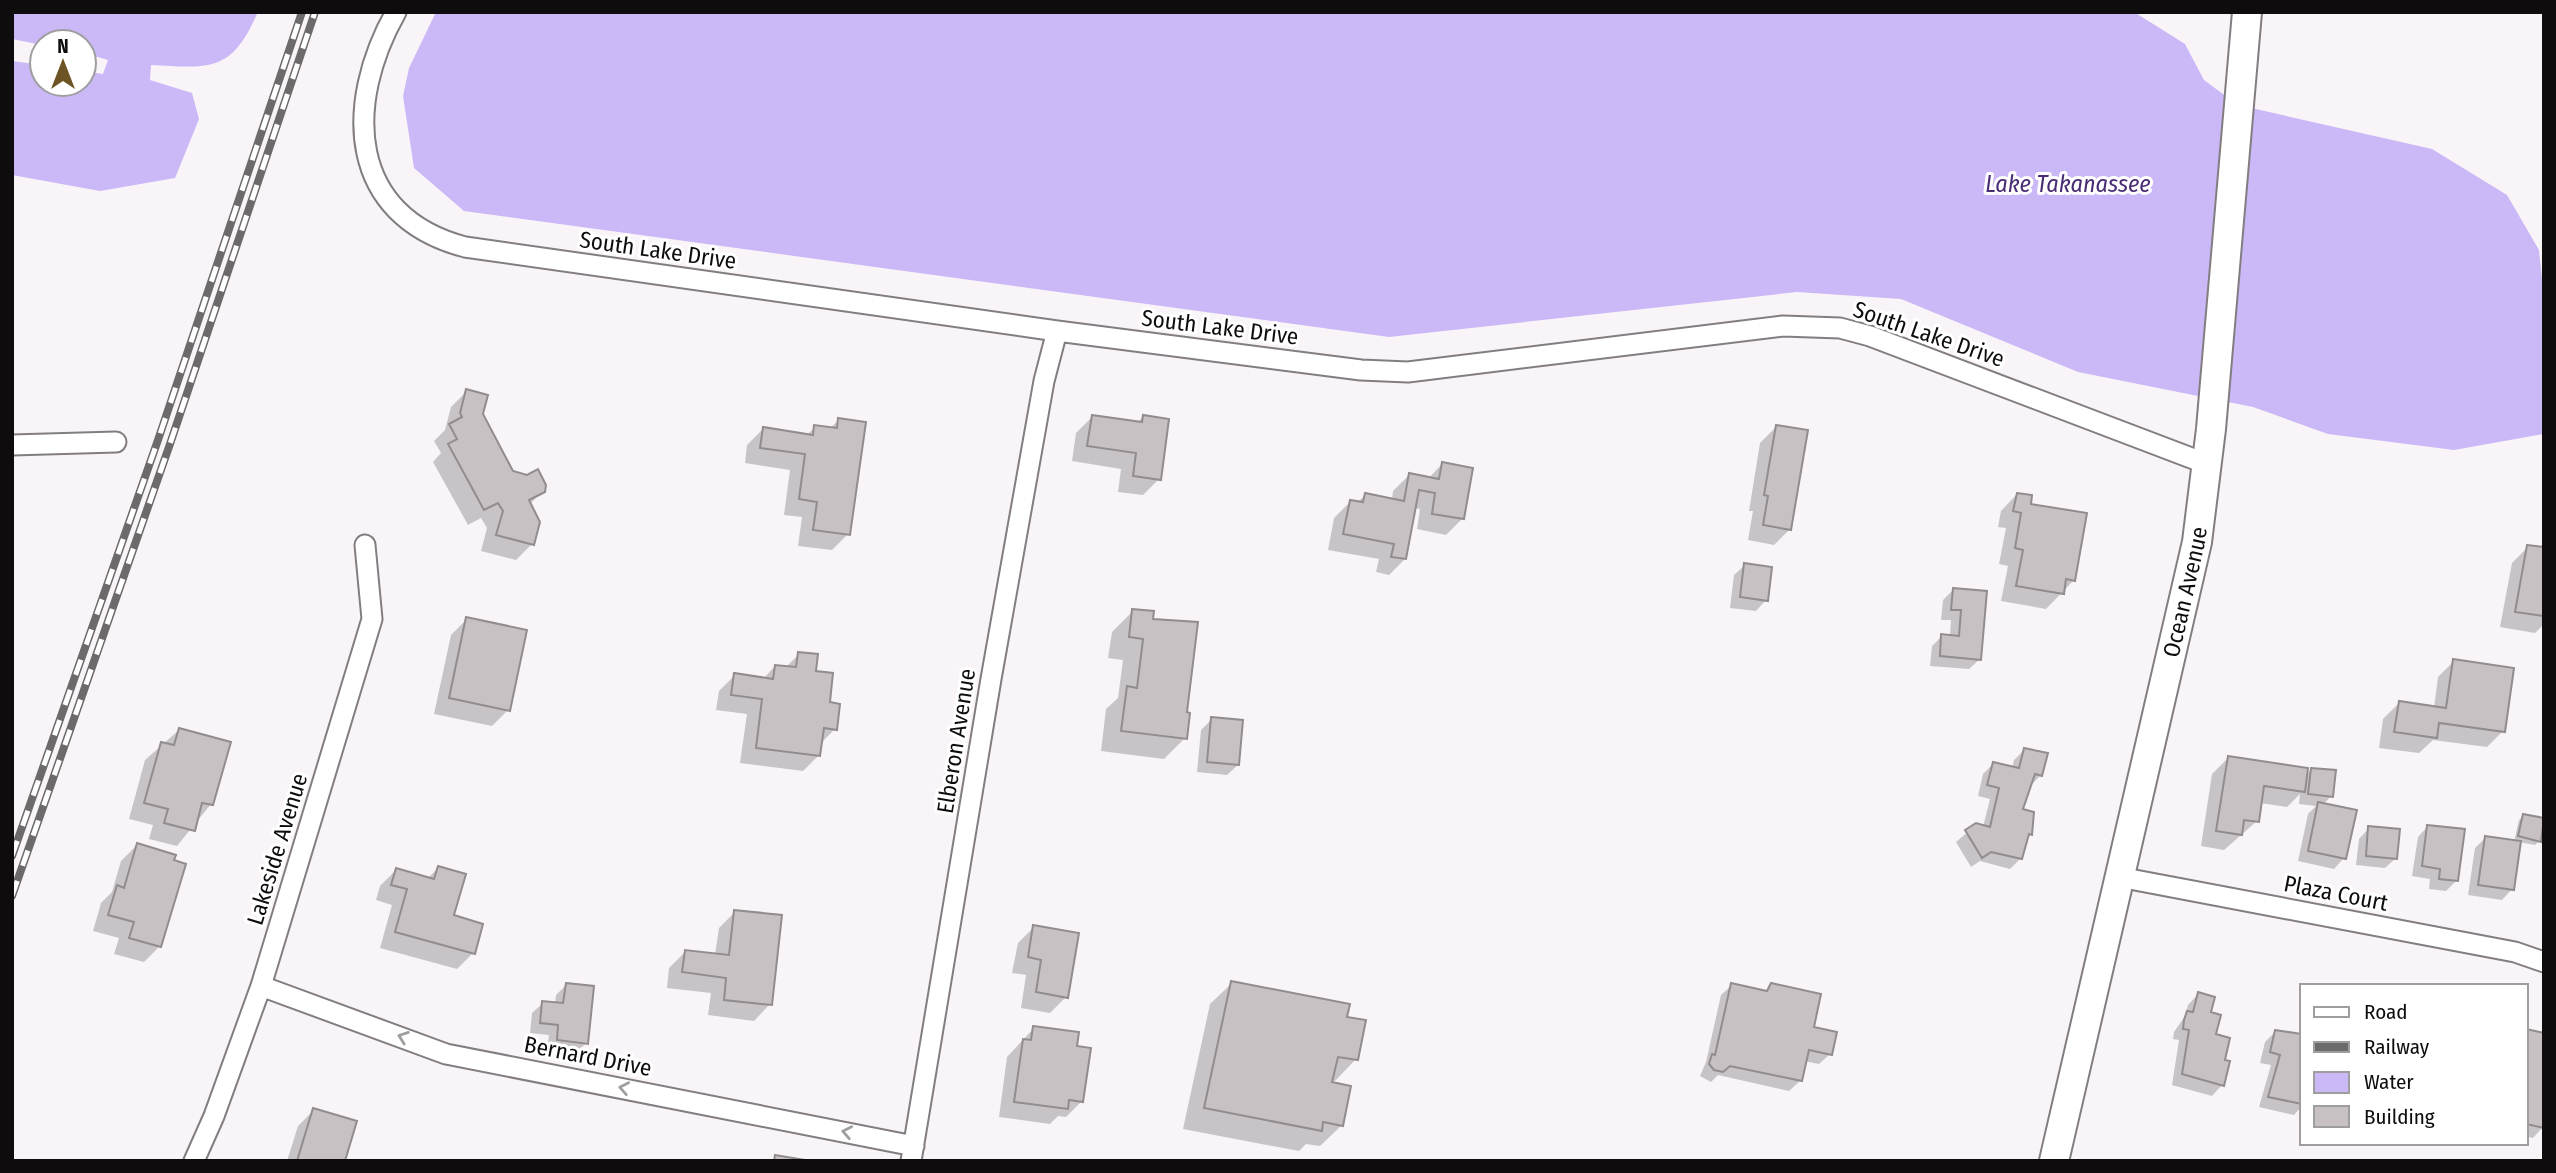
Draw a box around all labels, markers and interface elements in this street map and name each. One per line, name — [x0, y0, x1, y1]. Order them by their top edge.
north arrow — [28, 28, 98, 98]
text: N — [57, 35, 69, 58]
water label: Lake Takanassee — [1985, 170, 2151, 198]
street label: South Lake Drive — [578, 225, 738, 275]
street label: South Lake Drive — [1850, 295, 2008, 373]
street label: South Lake Drive — [1140, 303, 1300, 351]
street label: Ocean Avenue — [2157, 525, 2213, 660]
street label: Elberon Avenue — [931, 667, 981, 815]
street label: Lakeside Avenue — [241, 770, 313, 928]
street label: Plaza Court — [2282, 869, 2391, 917]
legend — [2300, 984, 2528, 1145]
text: Road — [2364, 999, 2408, 1025]
street label: Bernard Drive — [522, 1030, 654, 1082]
one-way arrow — [397, 1032, 409, 1046]
text: Railway — [2364, 1034, 2430, 1060]
text: Water — [2364, 1069, 2414, 1095]
one-way arrow — [618, 1082, 630, 1097]
text: Building — [2364, 1104, 2435, 1130]
one-way arrow — [841, 1126, 853, 1141]

